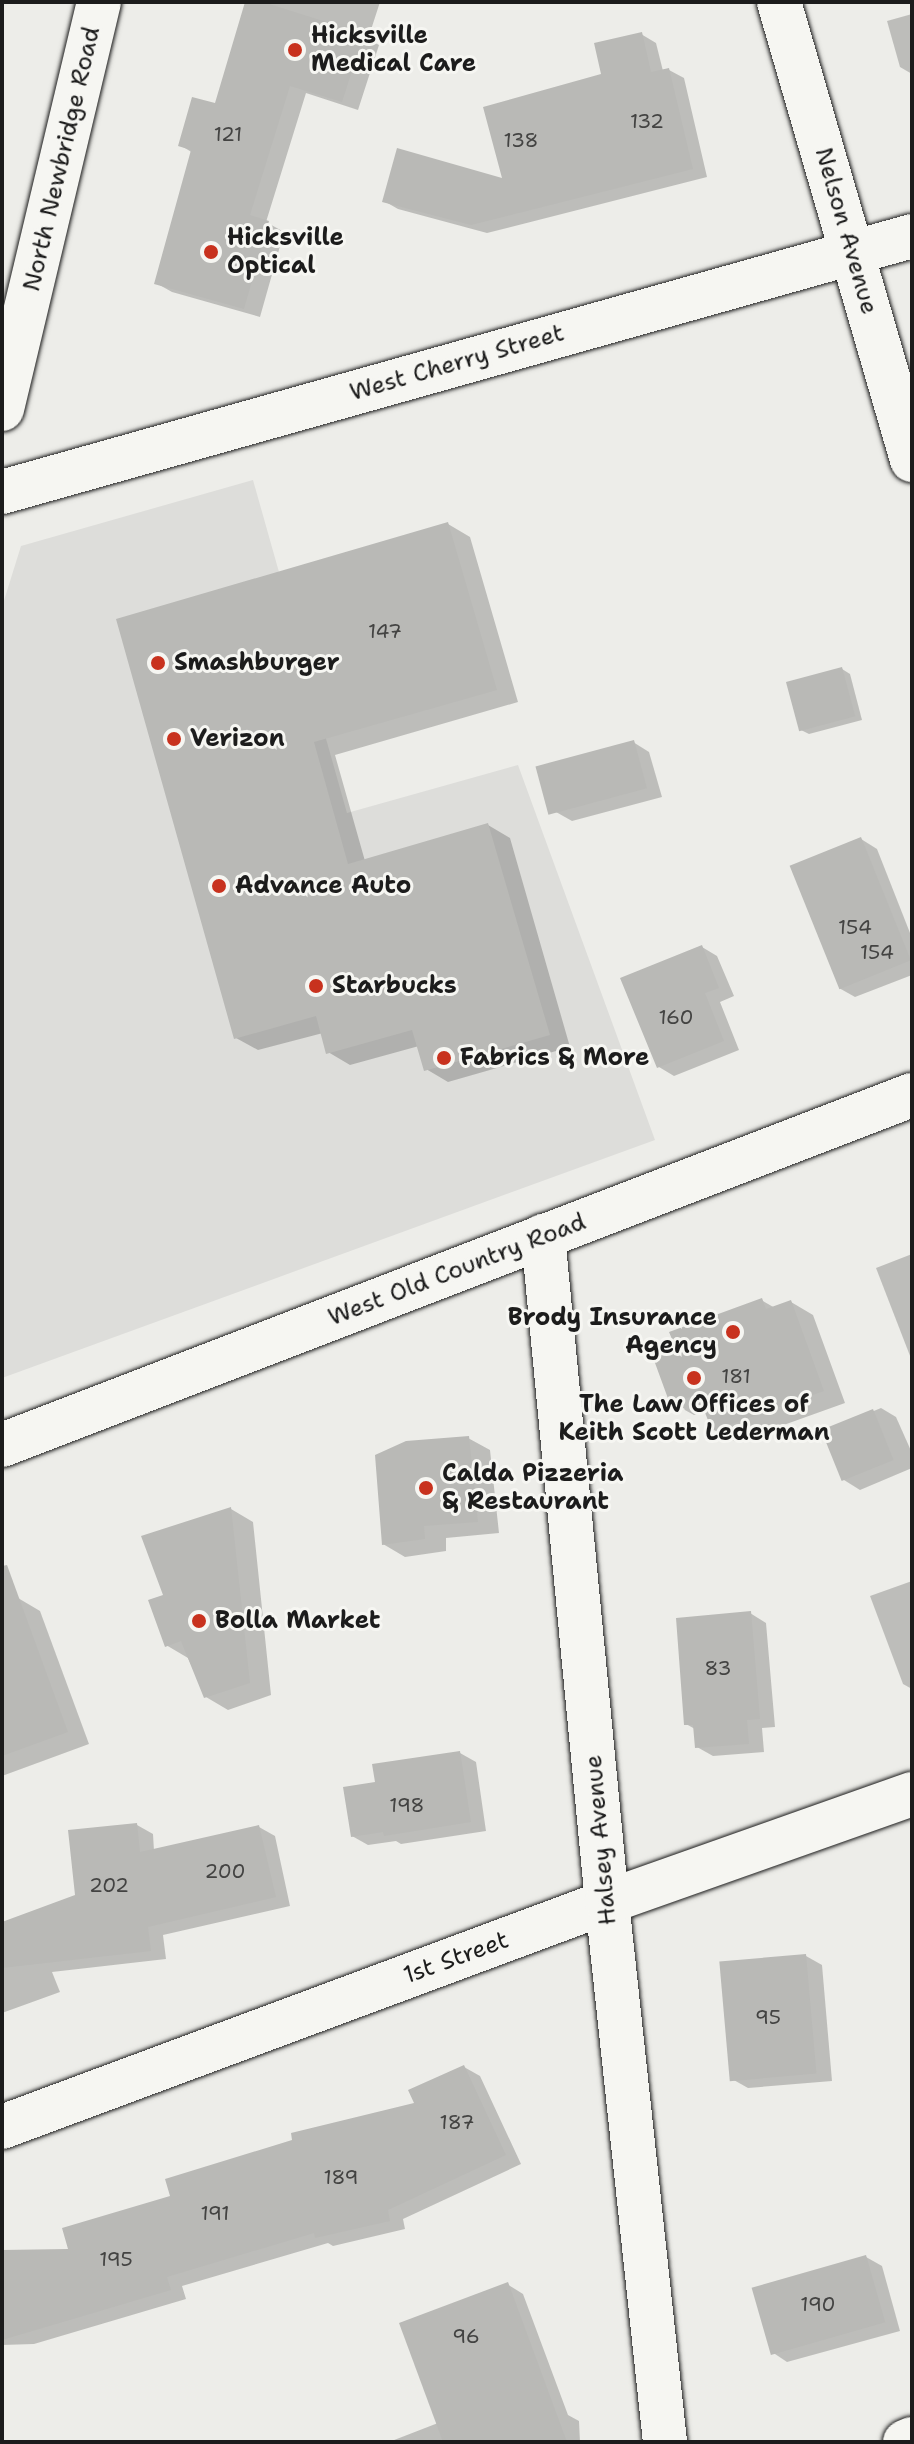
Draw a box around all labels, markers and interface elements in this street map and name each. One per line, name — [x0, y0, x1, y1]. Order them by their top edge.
place label: Hicksville Medical Care — [311, 22, 476, 78]
street label: North Newbridge Road — [18, 24, 106, 294]
marker: Hicksville Medical Care — [286, 41, 304, 59]
house number: 132 — [630, 109, 664, 133]
house number: 121 — [214, 122, 242, 146]
house number: 138 — [504, 128, 538, 152]
street label: Nelson Avenue — [808, 144, 884, 318]
place label: Hicksville Optical — [227, 224, 344, 280]
marker: Hicksville Optical — [202, 243, 220, 261]
street label: West Cherry Street — [347, 319, 567, 407]
house number: 147 — [368, 619, 402, 643]
place label: Smashburger — [174, 649, 340, 677]
marker: Smashburger — [149, 654, 167, 672]
place label: Verizon — [190, 725, 285, 753]
marker: Verizon — [165, 730, 183, 748]
place label: Advance Auto — [235, 872, 411, 900]
marker: Advance Auto — [210, 877, 228, 895]
house number: 154 — [838, 915, 872, 939]
house number: 154 — [860, 940, 894, 964]
place label: Starbucks — [332, 972, 457, 1000]
marker: Starbucks — [307, 977, 325, 995]
house number: 160 — [658, 1005, 694, 1029]
place label: Fabrics & More — [460, 1044, 649, 1072]
marker: Fabrics & More — [435, 1049, 453, 1067]
street label: West Old Country Road — [324, 1208, 590, 1332]
place label: Brody Insurance Agency — [508, 1304, 717, 1360]
marker: Brody Insurance Agency — [724, 1323, 742, 1341]
house number: 181 — [721, 1364, 751, 1388]
marker: The Law Offices of Keith Scott Lederman — [685, 1369, 703, 1387]
place label: The Law Offices of Keith Scott Lederman — [558, 1391, 830, 1447]
place label: Calda Pizzeria & Restaurant — [442, 1460, 623, 1516]
marker: Calda Pizzeria & Restaurant — [417, 1479, 435, 1497]
place label: Bolla Market — [215, 1607, 381, 1635]
marker: Bolla Market — [190, 1612, 208, 1630]
house number: 83 — [705, 1656, 731, 1680]
street label: Halsey Avenue — [579, 1754, 623, 1926]
house number: 198 — [389, 1793, 425, 1817]
house number: 200 — [204, 1859, 246, 1883]
house number: 202 — [89, 1873, 129, 1897]
street label: 1st Street — [400, 1926, 512, 1990]
house number: 95 — [755, 2005, 781, 2029]
house number: 187 — [440, 2110, 474, 2134]
house number: 189 — [323, 2165, 359, 2189]
house number: 191 — [200, 2201, 230, 2225]
house number: 195 — [99, 2247, 133, 2271]
house number: 190 — [800, 2292, 836, 2316]
house number: 96 — [452, 2324, 480, 2348]

